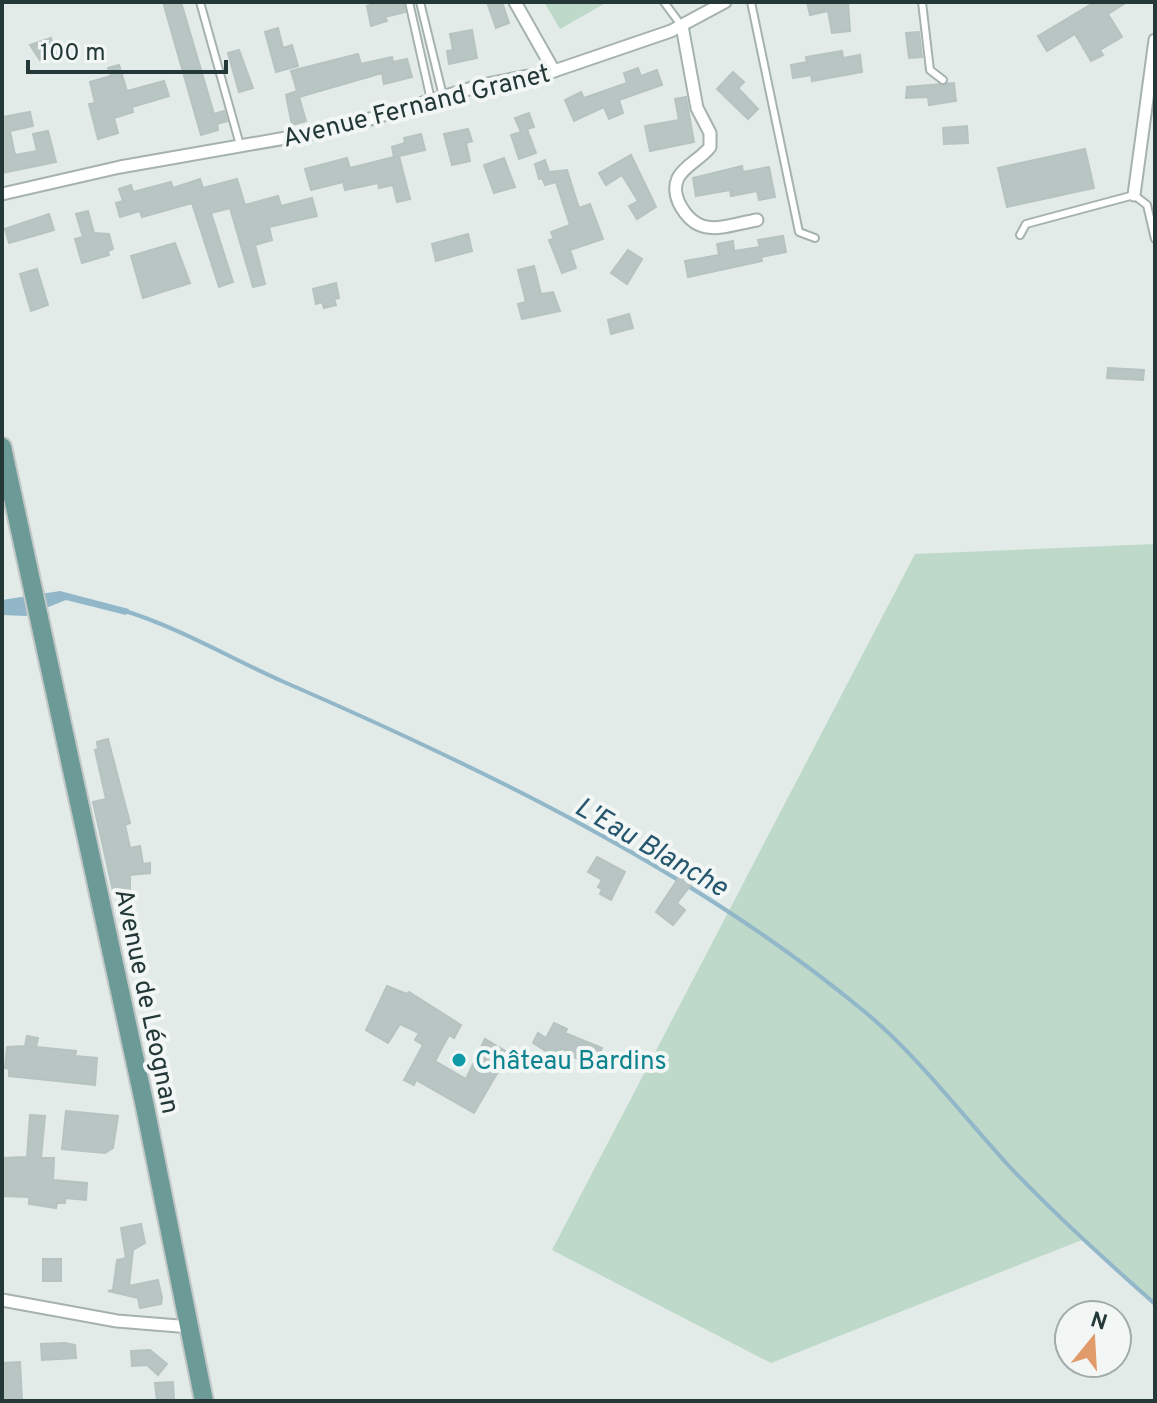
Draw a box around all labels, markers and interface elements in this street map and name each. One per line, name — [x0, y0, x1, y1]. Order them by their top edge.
scale bar — [28, 24, 226, 74]
text: 100 m — [40, 39, 106, 69]
street label: Avenue Fernand Granet — [279, 58, 554, 157]
water label: L'Eau Blanche — [568, 790, 734, 907]
street label: Avenue de Léognan — [106, 886, 186, 1117]
place label: Château Bardins — [475, 1046, 667, 1079]
marker: Château Bardins — [450, 1051, 468, 1069]
north arrow — [1053, 1299, 1133, 1379]
text: N — [1087, 1307, 1110, 1338]

